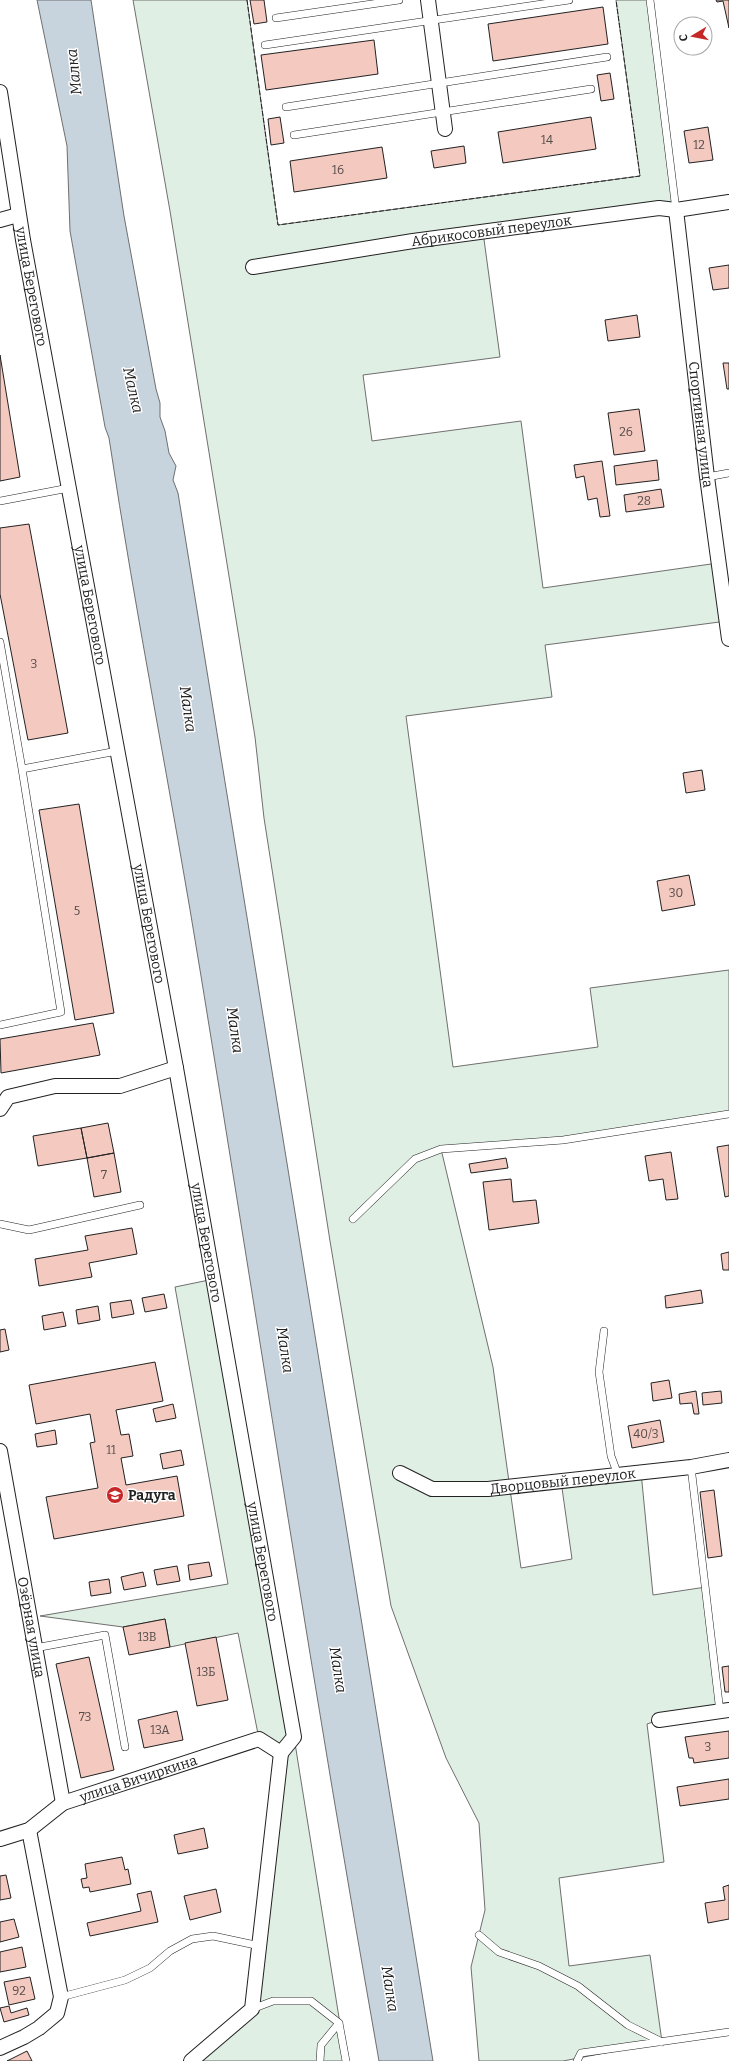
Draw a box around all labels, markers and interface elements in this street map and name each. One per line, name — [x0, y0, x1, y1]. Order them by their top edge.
north arrow — [673, 16, 713, 56]
text: С — [677, 33, 691, 42]
water label: Малка — [63, 48, 85, 96]
house number: 14 — [541, 133, 553, 147]
house number: 12 — [693, 138, 705, 152]
house number: 16 — [332, 163, 344, 177]
street label: Абрикосовый переулок — [410, 211, 573, 250]
street label: улица Берегового — [12, 224, 51, 348]
street label: Спортивная улица — [685, 361, 717, 489]
water label: Малка — [119, 365, 147, 415]
house number: 26 — [619, 425, 633, 439]
house number: 28 — [637, 494, 651, 508]
street label: улица Берегового — [71, 543, 110, 666]
house number: 3 — [31, 657, 38, 671]
water label: Малка — [176, 685, 200, 733]
street label: улица Берегового — [130, 862, 169, 985]
house number: 30 — [669, 886, 683, 900]
house number: 5 — [74, 904, 80, 918]
water label: Малка — [223, 1006, 247, 1054]
house number: 7 — [101, 1168, 107, 1182]
street label: улица Берегового — [188, 1180, 226, 1304]
water label: Малка — [272, 1326, 298, 1374]
house number: 40/3 — [633, 1427, 659, 1441]
house number: 11 — [106, 1443, 116, 1457]
street label: Дворцовый переулок — [489, 1464, 637, 1497]
school or university icon: Радуга — [105, 1485, 125, 1505]
place label: Радуга — [128, 1487, 176, 1504]
street label: улица Берегового — [244, 1499, 282, 1623]
street label: Озёрная улица — [14, 1575, 49, 1679]
house number: 13В — [137, 1630, 157, 1644]
water label: Малка — [325, 1646, 351, 1694]
house number: 13Б — [197, 1665, 215, 1679]
house number: 73 — [79, 1710, 91, 1724]
house number: 13А — [150, 1723, 170, 1737]
house number: 3 — [705, 1740, 712, 1754]
street label: улица Вичиркина — [77, 1751, 199, 1806]
water label: Малка — [377, 1965, 403, 2013]
house number: 92 — [12, 1984, 26, 1998]

